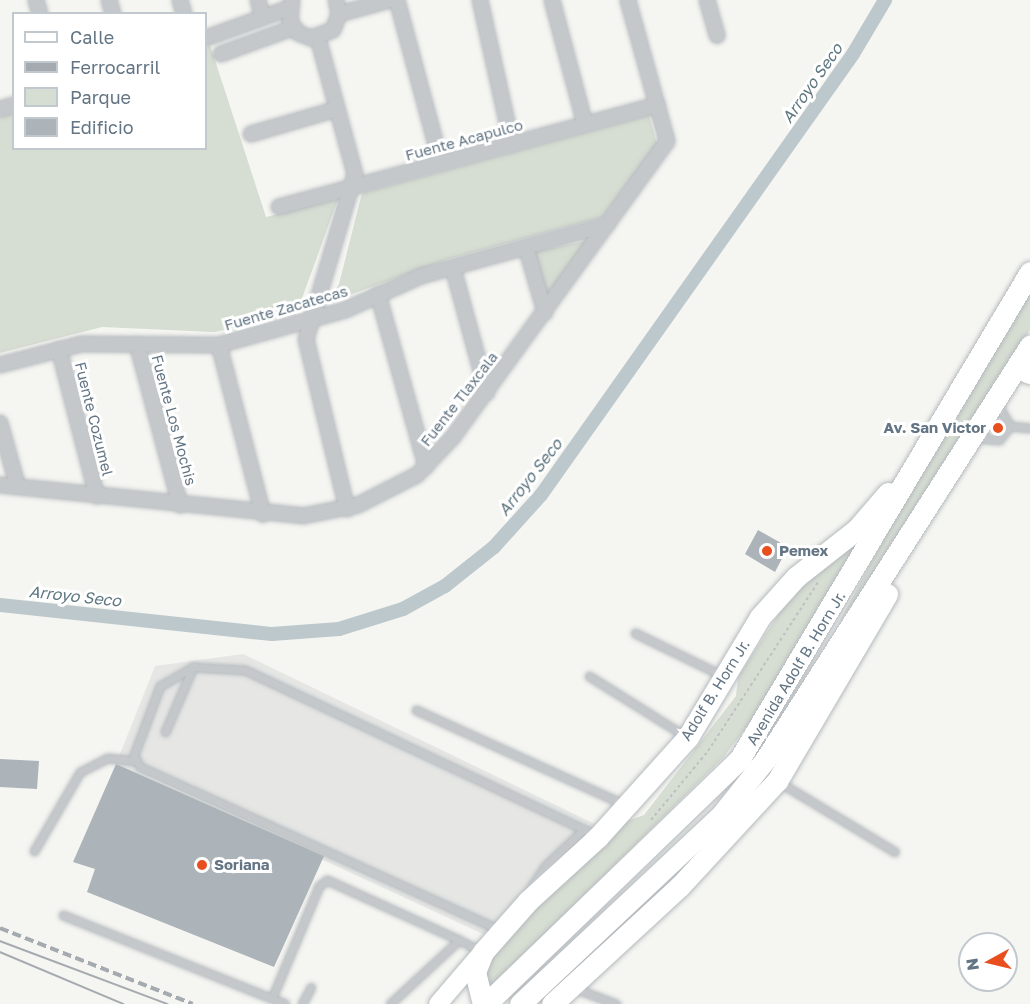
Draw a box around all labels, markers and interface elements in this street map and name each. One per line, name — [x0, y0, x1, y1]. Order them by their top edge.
legend — [12, 12, 207, 150]
text: Calle — [70, 26, 114, 48]
water label: Arroyo Seco — [778, 40, 846, 126]
text: Ferrocarril — [70, 56, 160, 78]
text: Parque — [70, 86, 131, 108]
text: Edificio — [70, 116, 134, 138]
street label: Fuente Acapulco — [403, 116, 525, 164]
street label: Fuente Zacatecas — [222, 282, 350, 334]
street label: Fuente Tlaxcala — [417, 348, 501, 450]
street label: Fuente Los Mochis — [148, 353, 200, 487]
street label: Fuente Cozumel — [71, 360, 117, 478]
place label: Av. San Victor — [884, 419, 986, 437]
marker: Av. San Victor — [991, 421, 1005, 435]
water label: Arroyo Seco — [494, 435, 566, 519]
place label: Pemex — [779, 542, 828, 560]
marker: Pemex — [760, 544, 774, 558]
water label: Arroyo Seco — [28, 582, 122, 610]
street label: Avenida Adolf B. Horn Jr. — [743, 588, 849, 748]
street label: Adolf B. Horn Jr. — [677, 636, 753, 744]
place label: Soriana — [214, 856, 269, 874]
marker: Soriana — [195, 858, 209, 872]
north arrow — [958, 932, 1018, 992]
text: N — [961, 957, 983, 972]

